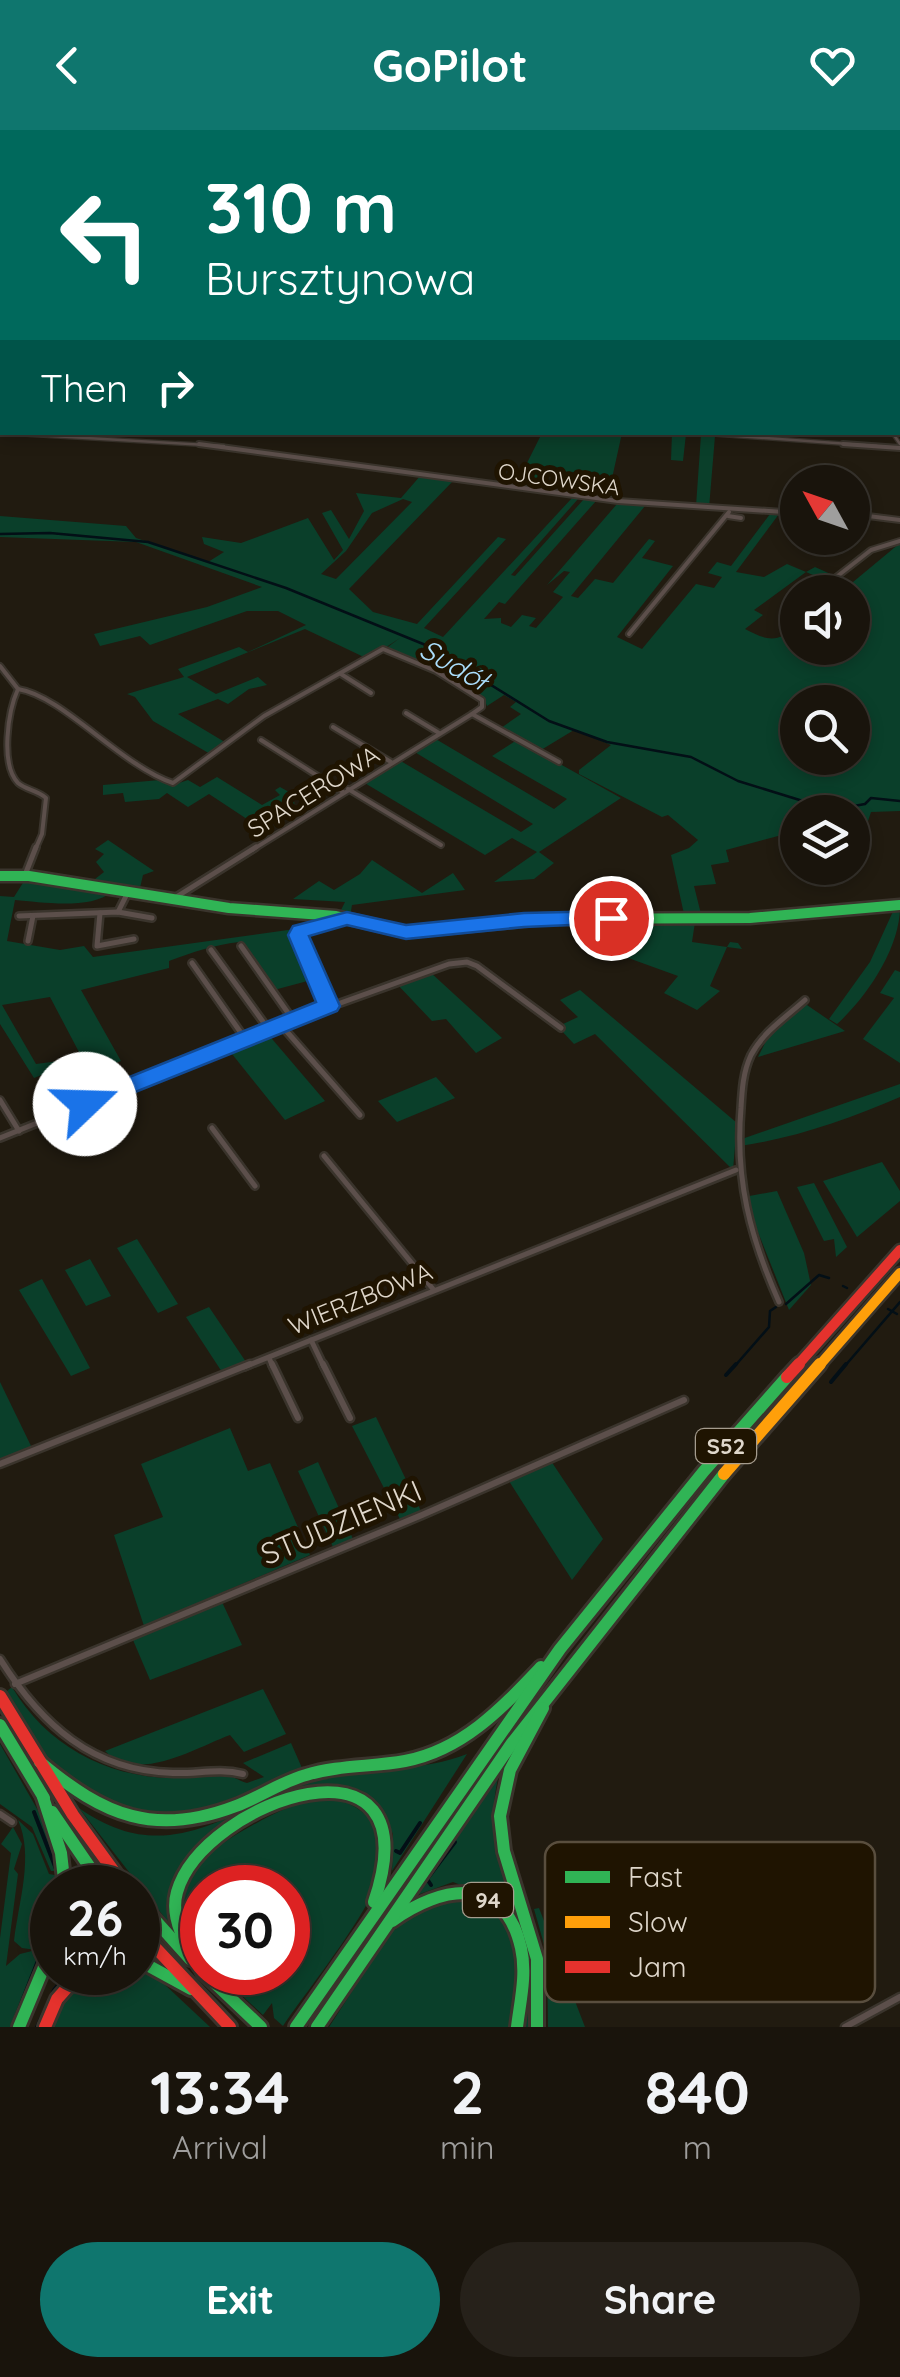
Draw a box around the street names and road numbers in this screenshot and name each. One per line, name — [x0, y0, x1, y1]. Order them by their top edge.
street label: OJCOWSKA — [496, 457, 622, 501]
street label: SPACEROWA — [241, 738, 385, 844]
street label: WIERZBOWA — [283, 1255, 437, 1341]
road number: S52 — [696, 1429, 756, 1463]
street label: STUDZIENKI — [255, 1471, 427, 1573]
road number: 94 — [463, 1883, 513, 1917]

